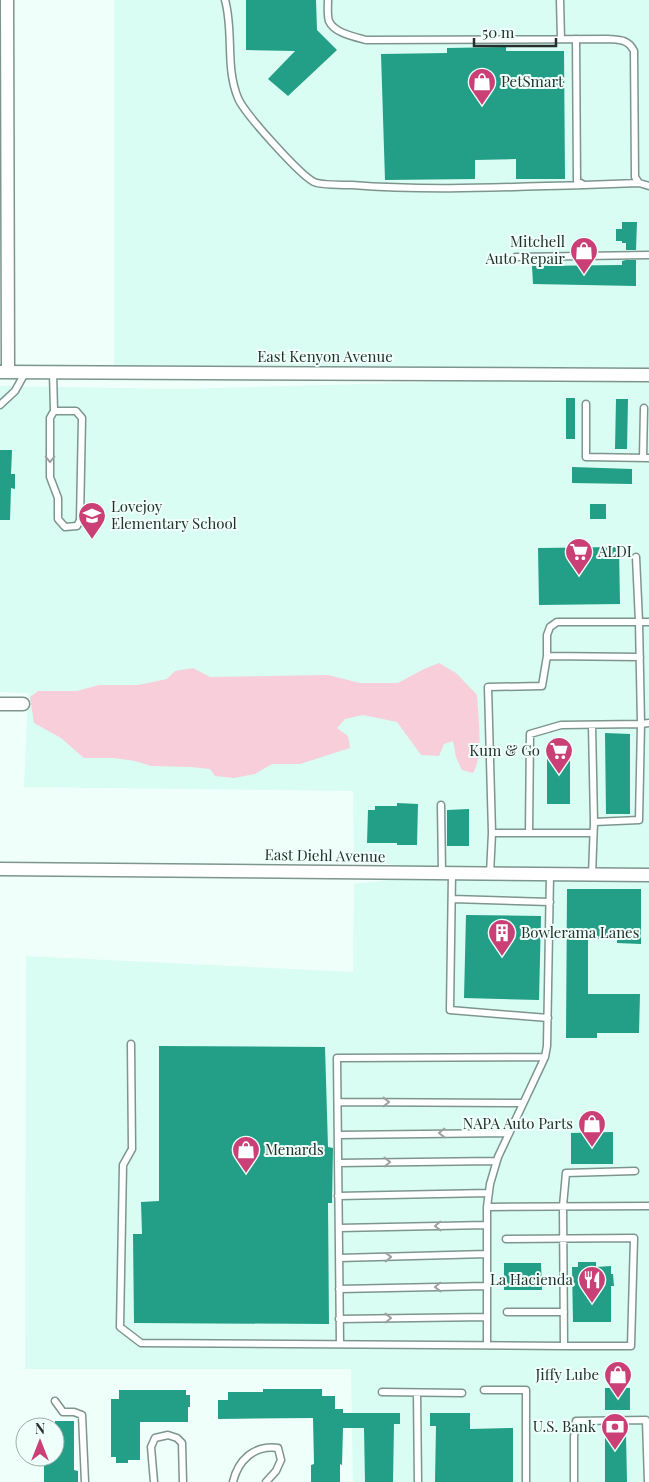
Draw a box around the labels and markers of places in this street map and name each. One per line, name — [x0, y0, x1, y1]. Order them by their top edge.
shop icon: PetSmart — [467, 67, 497, 106]
place label: PetSmart — [501, 71, 564, 91]
place label: Mitchell Auto Repair — [484, 231, 565, 268]
shop icon: Mitchell Auto Repair — [569, 236, 599, 275]
place label: Lovejoy Elementary School — [111, 496, 237, 533]
school or university icon: Lovejoy Elementary School — [77, 501, 107, 540]
supermarket icon: ALDI — [564, 537, 594, 576]
place label: ALDI — [597, 541, 632, 561]
supermarket icon: Kum & Go — [544, 736, 574, 775]
place label: Kum & Go — [469, 740, 540, 760]
building icon: Bowlerama Lanes — [487, 918, 517, 957]
place label: Bowlerama Lanes — [521, 922, 639, 942]
shop icon: NAPA Auto Parts — [577, 1109, 607, 1148]
place label: NAPA Auto Parts — [463, 1113, 573, 1133]
shop icon: Menards — [231, 1135, 261, 1174]
place label: Menards — [265, 1139, 324, 1159]
restaurant icon: La Hacienda — [577, 1265, 607, 1304]
place label: La Hacienda — [490, 1269, 574, 1289]
shop icon: Jiffy Lube — [603, 1360, 633, 1399]
place label: Jiffy Lube — [535, 1364, 599, 1384]
bank icon: U.S. Bank — [600, 1412, 630, 1451]
place label: U.S. Bank — [533, 1416, 597, 1436]

